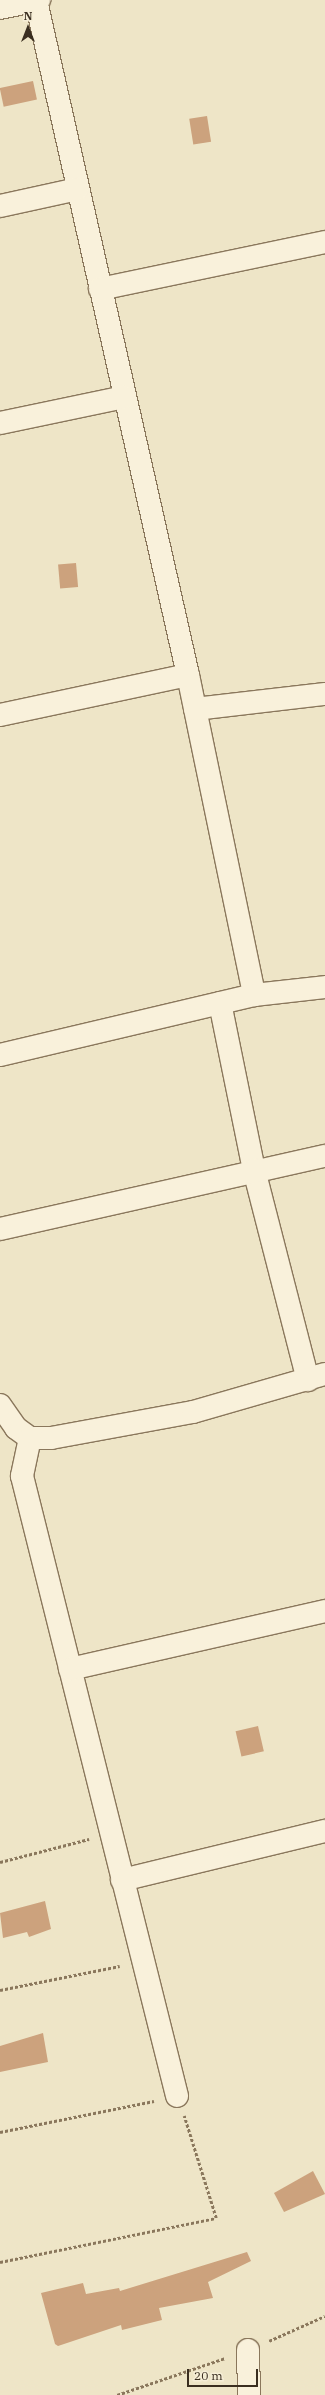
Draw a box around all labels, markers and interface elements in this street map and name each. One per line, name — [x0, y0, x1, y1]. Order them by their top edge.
north arrow — [8, 8, 48, 48]
text: N — [24, 9, 32, 23]
scale bar — [189, 2361, 260, 2387]
text: 20 m — [194, 2368, 223, 2383]

